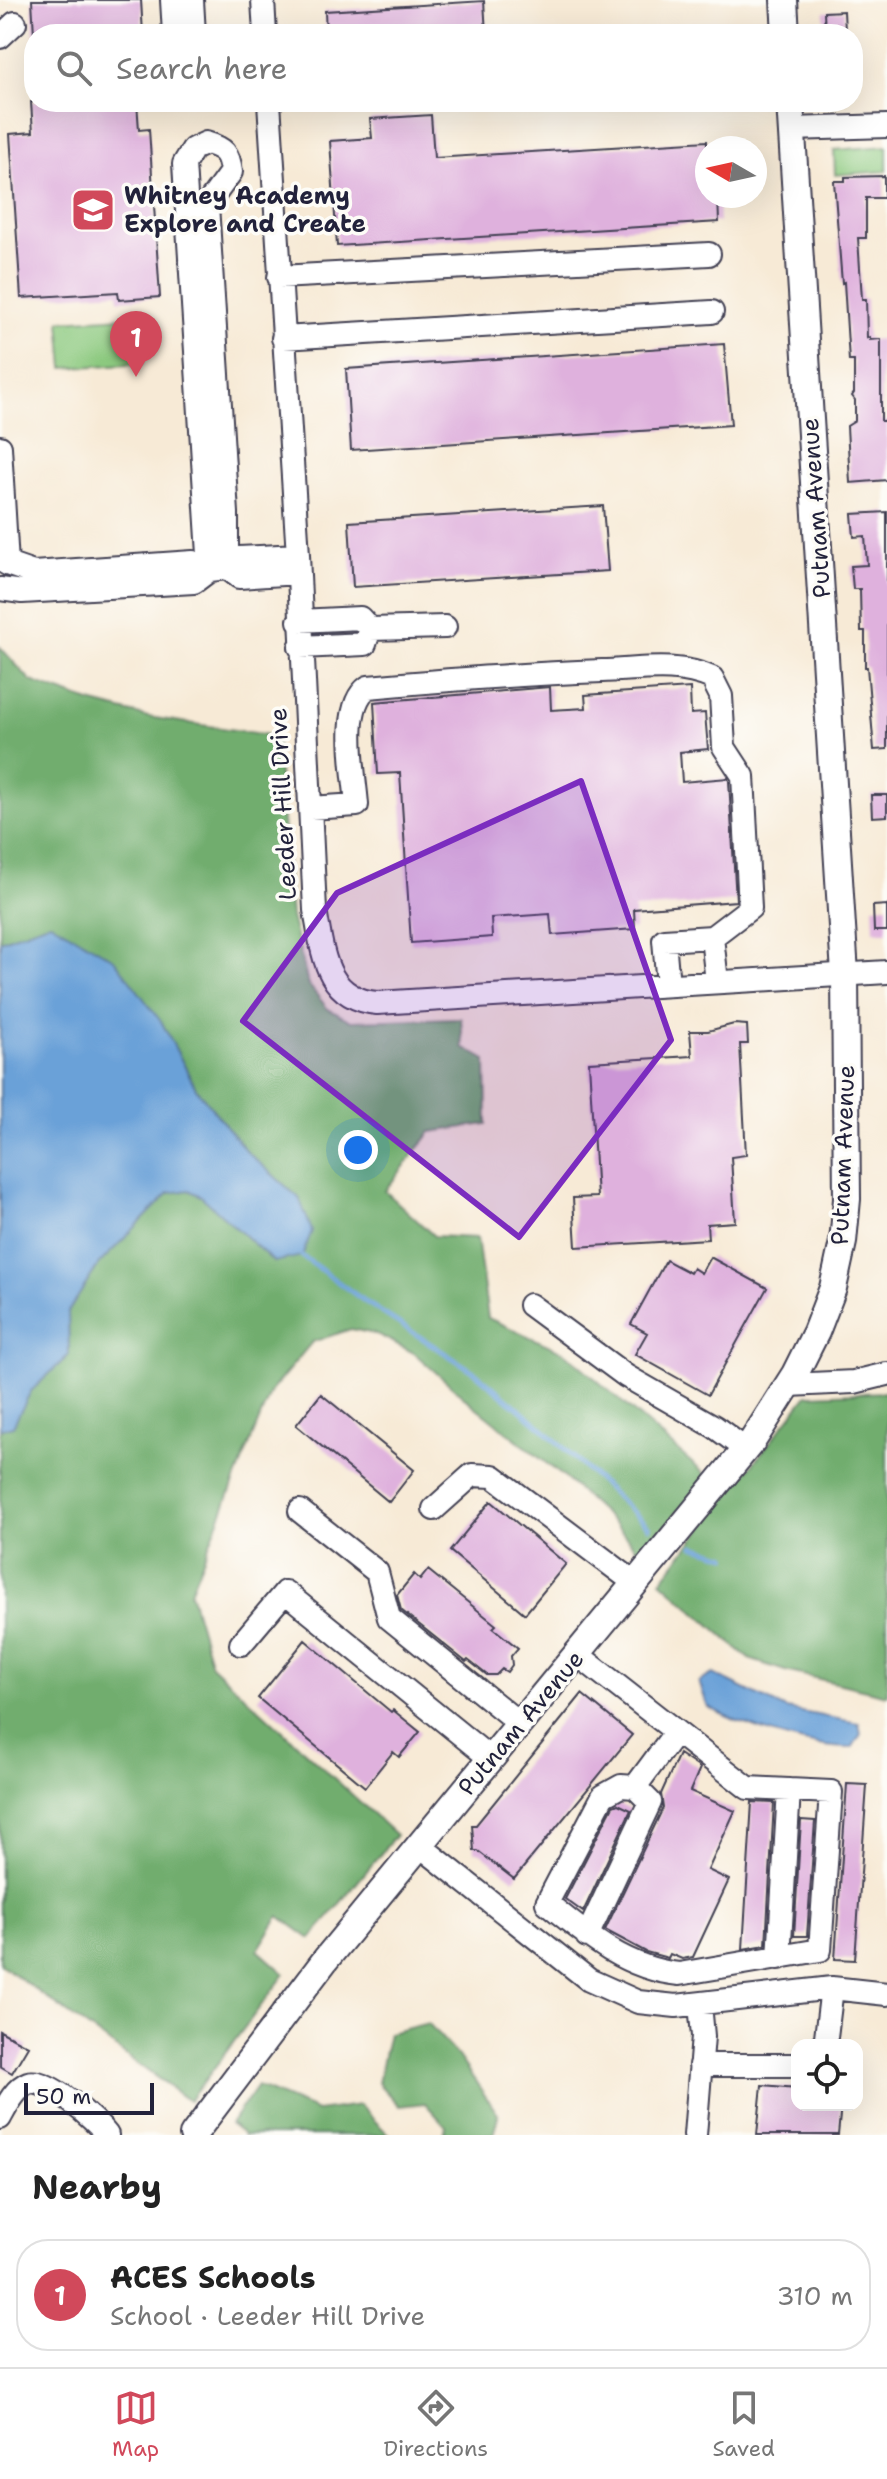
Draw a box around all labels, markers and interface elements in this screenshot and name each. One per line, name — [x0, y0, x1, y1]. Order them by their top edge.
search box — [24, 24, 863, 112]
icon: search — [52, 46, 96, 90]
text: Search here — [116, 48, 287, 89]
north arrow — [695, 136, 767, 208]
place label: Whitney Academy Explore and Create — [124, 180, 366, 240]
school or university icon: Whitney Academy Explore and Create — [69, 186, 117, 234]
pin: 1 — [110, 311, 162, 377]
street label: Putnam Avenue — [794, 417, 838, 599]
street label: Leeder Hill Drive — [262, 707, 304, 901]
street label: Putnam Avenue — [824, 1064, 862, 1246]
your location — [338, 1130, 378, 1170]
street label: Putnam Avenue — [451, 1644, 591, 1802]
map controls — [791, 2039, 863, 2111]
button: locate — [791, 2039, 863, 2111]
scale bar — [24, 2079, 154, 2115]
text: 50 m — [36, 2082, 91, 2111]
text: Nearby — [32, 2164, 162, 2210]
text: ACES Schools — [110, 2257, 316, 2298]
text: 1 — [54, 2278, 66, 2313]
text: 310 m — [777, 2278, 853, 2313]
text: School · Leeder Hill Drive — [110, 2298, 425, 2333]
tab: Map — [112, 2386, 159, 2463]
tab: Directions — [383, 2386, 488, 2463]
tab: Saved — [712, 2386, 775, 2463]

